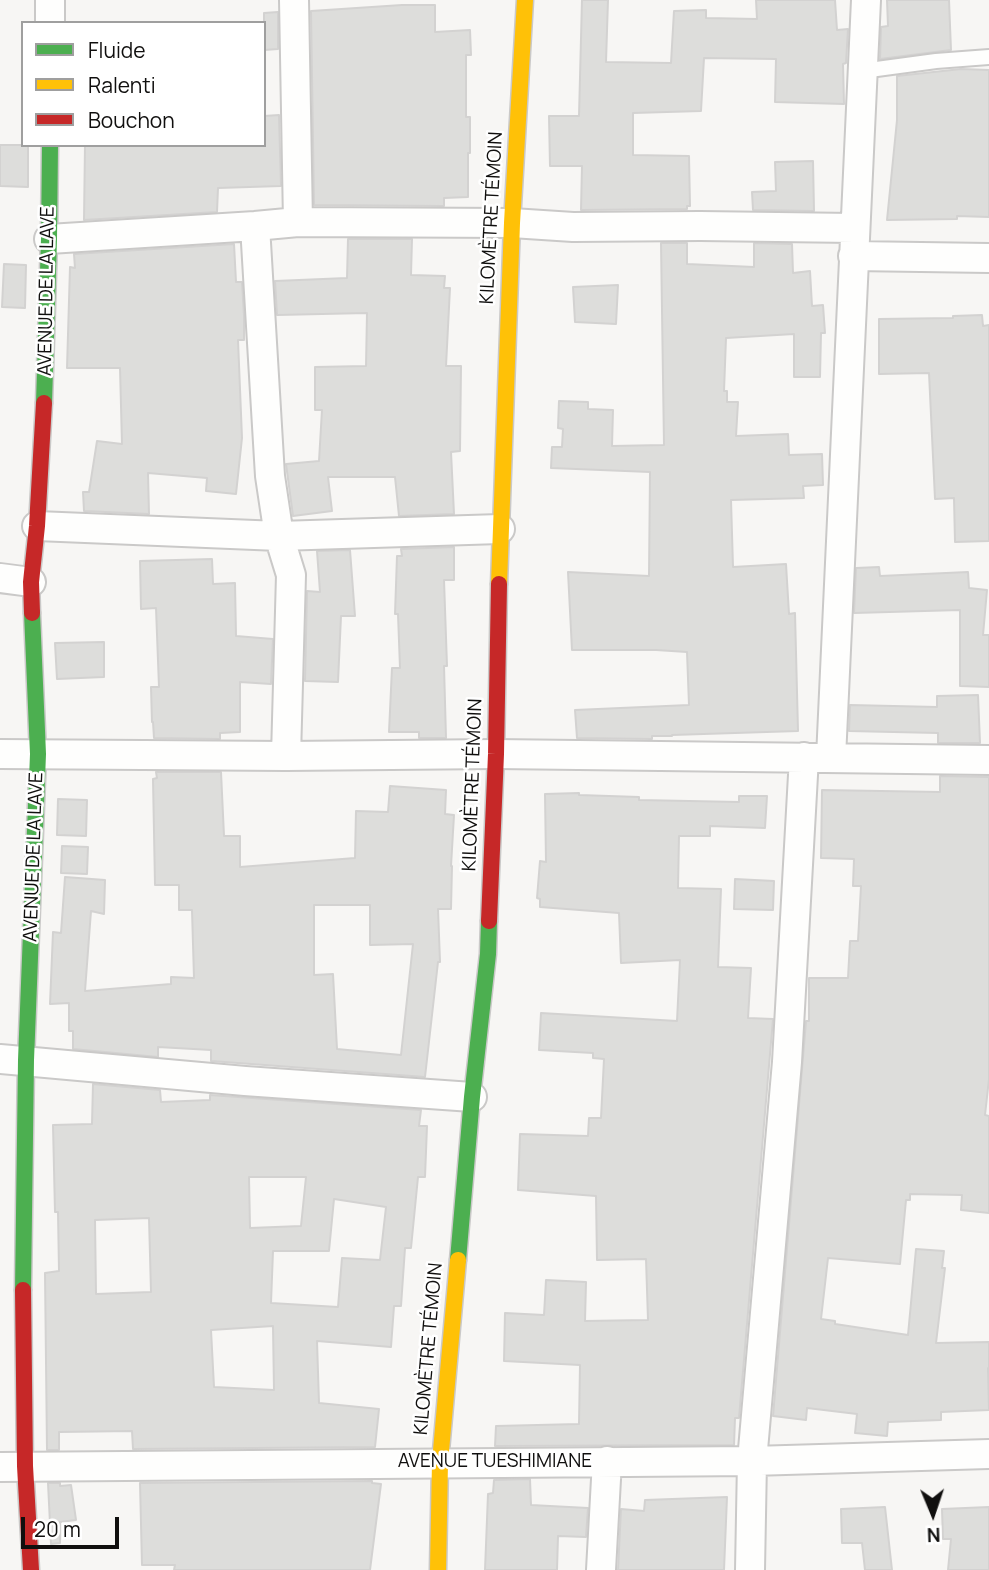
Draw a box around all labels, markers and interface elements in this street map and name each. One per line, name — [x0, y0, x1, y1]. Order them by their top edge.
legend — [21, 21, 266, 147]
text: Fluide — [88, 36, 146, 64]
text: Ralenti — [88, 71, 156, 99]
text: Bouchon — [88, 106, 175, 134]
street label: KILOMÈTRE TÉMOIN — [476, 131, 508, 305]
street label: AVENUE DE LA LAVE — [34, 206, 60, 376]
street label: KILOMÈTRE TÉMOIN — [459, 698, 487, 872]
street label: AVENUE DE LA LAVE — [20, 772, 48, 942]
street label: KILOMÈTRE TÉMOIN — [410, 1262, 448, 1436]
street label: AVENUE TUESHIMIANE — [398, 1451, 592, 1473]
north arrow — [898, 1479, 968, 1549]
scale bar — [24, 1504, 122, 1548]
text: 20 m — [34, 1515, 81, 1543]
text: N — [926, 1522, 941, 1548]

